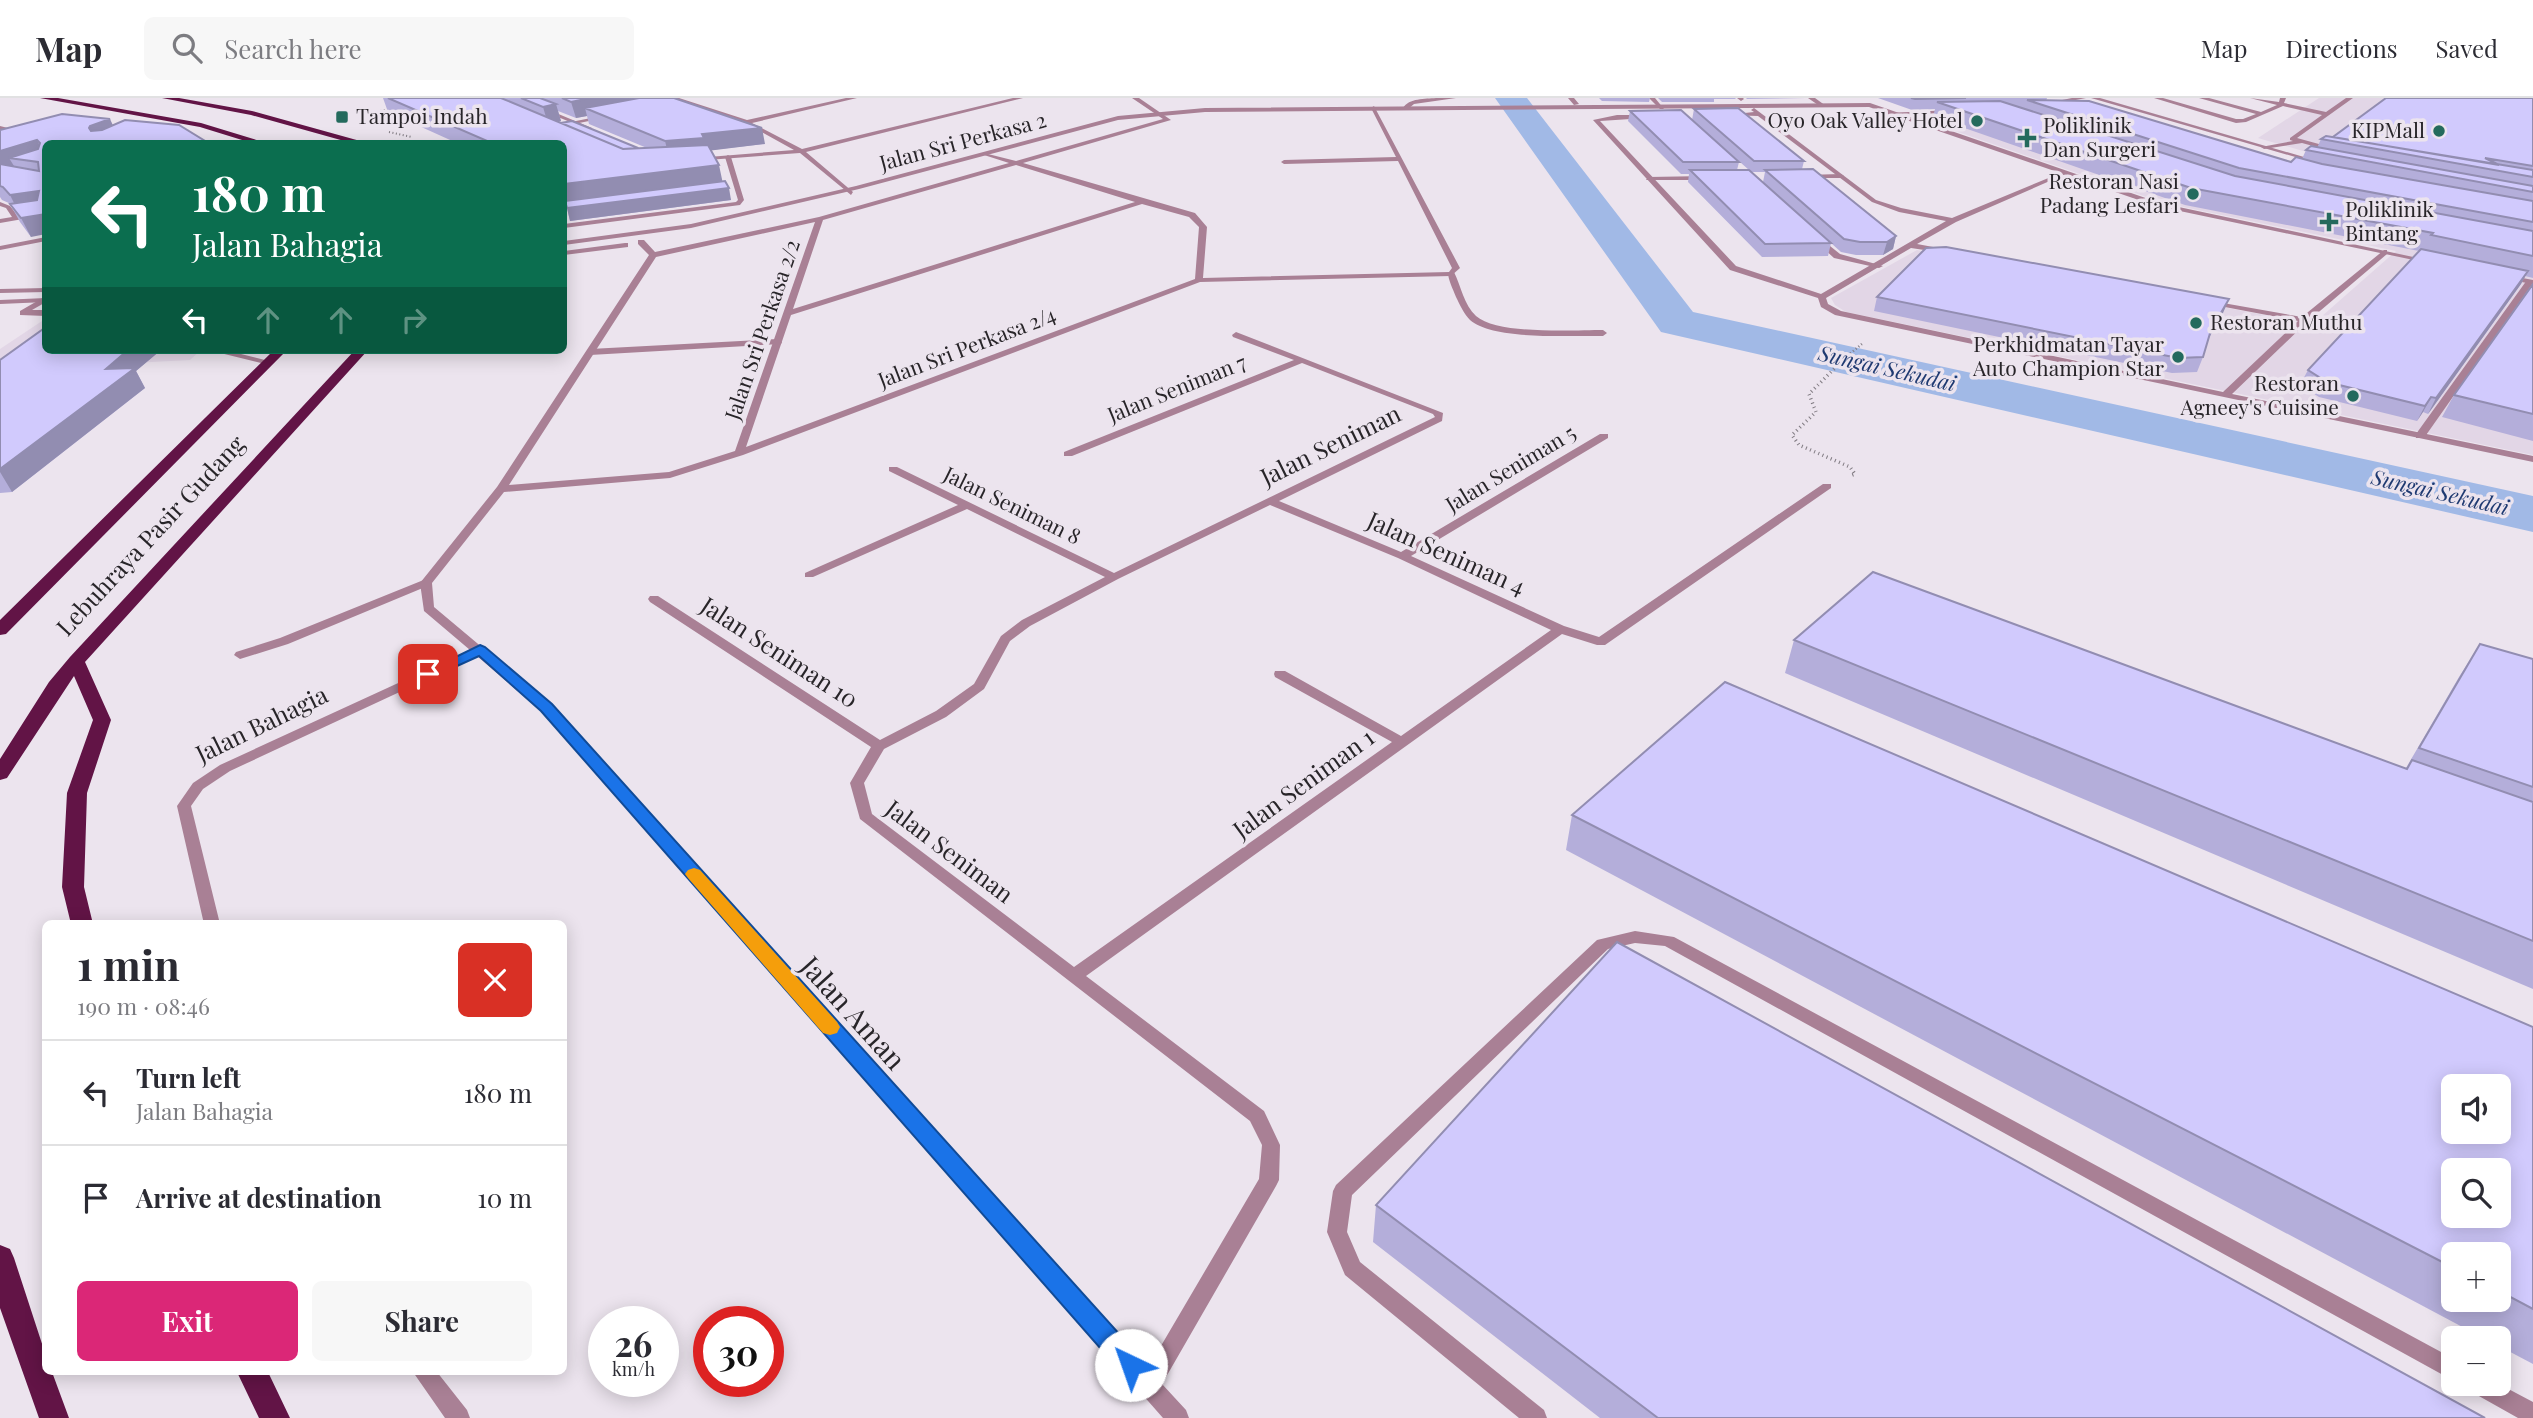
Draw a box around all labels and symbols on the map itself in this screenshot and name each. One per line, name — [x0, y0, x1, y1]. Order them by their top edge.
place label: Tampoi Indah — [356, 101, 488, 129]
street label: Jalan Sri Perkasa 2 — [875, 104, 1049, 176]
place label: Oyo Oak Valley Hotel — [1767, 105, 1963, 133]
marker: Tampoi Indah — [334, 109, 350, 125]
place label: Poliklinik Dan Surgeri — [2043, 110, 2156, 162]
marker: Oyo Oak Valley Hotel — [1969, 113, 1985, 129]
place label: KIPMall — [2351, 115, 2425, 143]
marker: KIPMall — [2431, 123, 2447, 139]
marker: Poliklinik Dan Surgeri — [2017, 128, 2037, 148]
place label: Restoran Nasi Padang Lesfari — [2040, 166, 2179, 218]
marker: Restoran Nasi Padang Lesfari — [2185, 186, 2201, 202]
place label: Poliklinik Bintang — [2345, 194, 2434, 246]
marker: Poliklinik Bintang — [2319, 212, 2339, 232]
street label: Jalan Sri Perkasa 2/2 — [717, 235, 805, 424]
street label: Jalan Sri Perkasa 2/4 — [872, 299, 1059, 393]
place label: Restoran Muthu — [2210, 307, 2362, 335]
marker: Restoran Muthu — [2188, 315, 2204, 331]
place label: Perkhidmatan Tayar Auto Champion Star — [1972, 329, 2165, 381]
water label: Sungai Sekudai — [1815, 337, 1959, 397]
street label: Jalan Seniman 7 — [1102, 346, 1250, 428]
marker: Perkhidmatan Tayar Auto Champion Star — [2170, 349, 2186, 365]
place label: Restoran Agneey's Cuisine — [2179, 368, 2339, 420]
marker: Restoran Agneey's Cuisine — [2345, 388, 2361, 404]
street label: Jalan Seniman — [1254, 396, 1406, 492]
street label: Jalan Seniman 5 — [1439, 417, 1580, 518]
street label: Lebuhraya Pasir Gudang — [48, 427, 251, 642]
street label: Jalan Seniman 8 — [939, 458, 1086, 550]
water label: Sungai Sekudai — [2368, 461, 2512, 521]
street label: Jalan Seniman 4 — [1362, 503, 1531, 601]
street label: Jalan Seniman 10 — [694, 588, 865, 714]
pin — [398, 644, 458, 704]
street label: Jalan Bahagia — [189, 677, 332, 769]
street label: Jalan Seniman 1 — [1225, 720, 1380, 845]
street label: Jalan Seniman — [879, 791, 1021, 909]
street label: Jalan Aman — [793, 947, 915, 1077]
speed limit sign: 30 — [693, 1306, 784, 1397]
position arrow — [1094, 1328, 1168, 1402]

